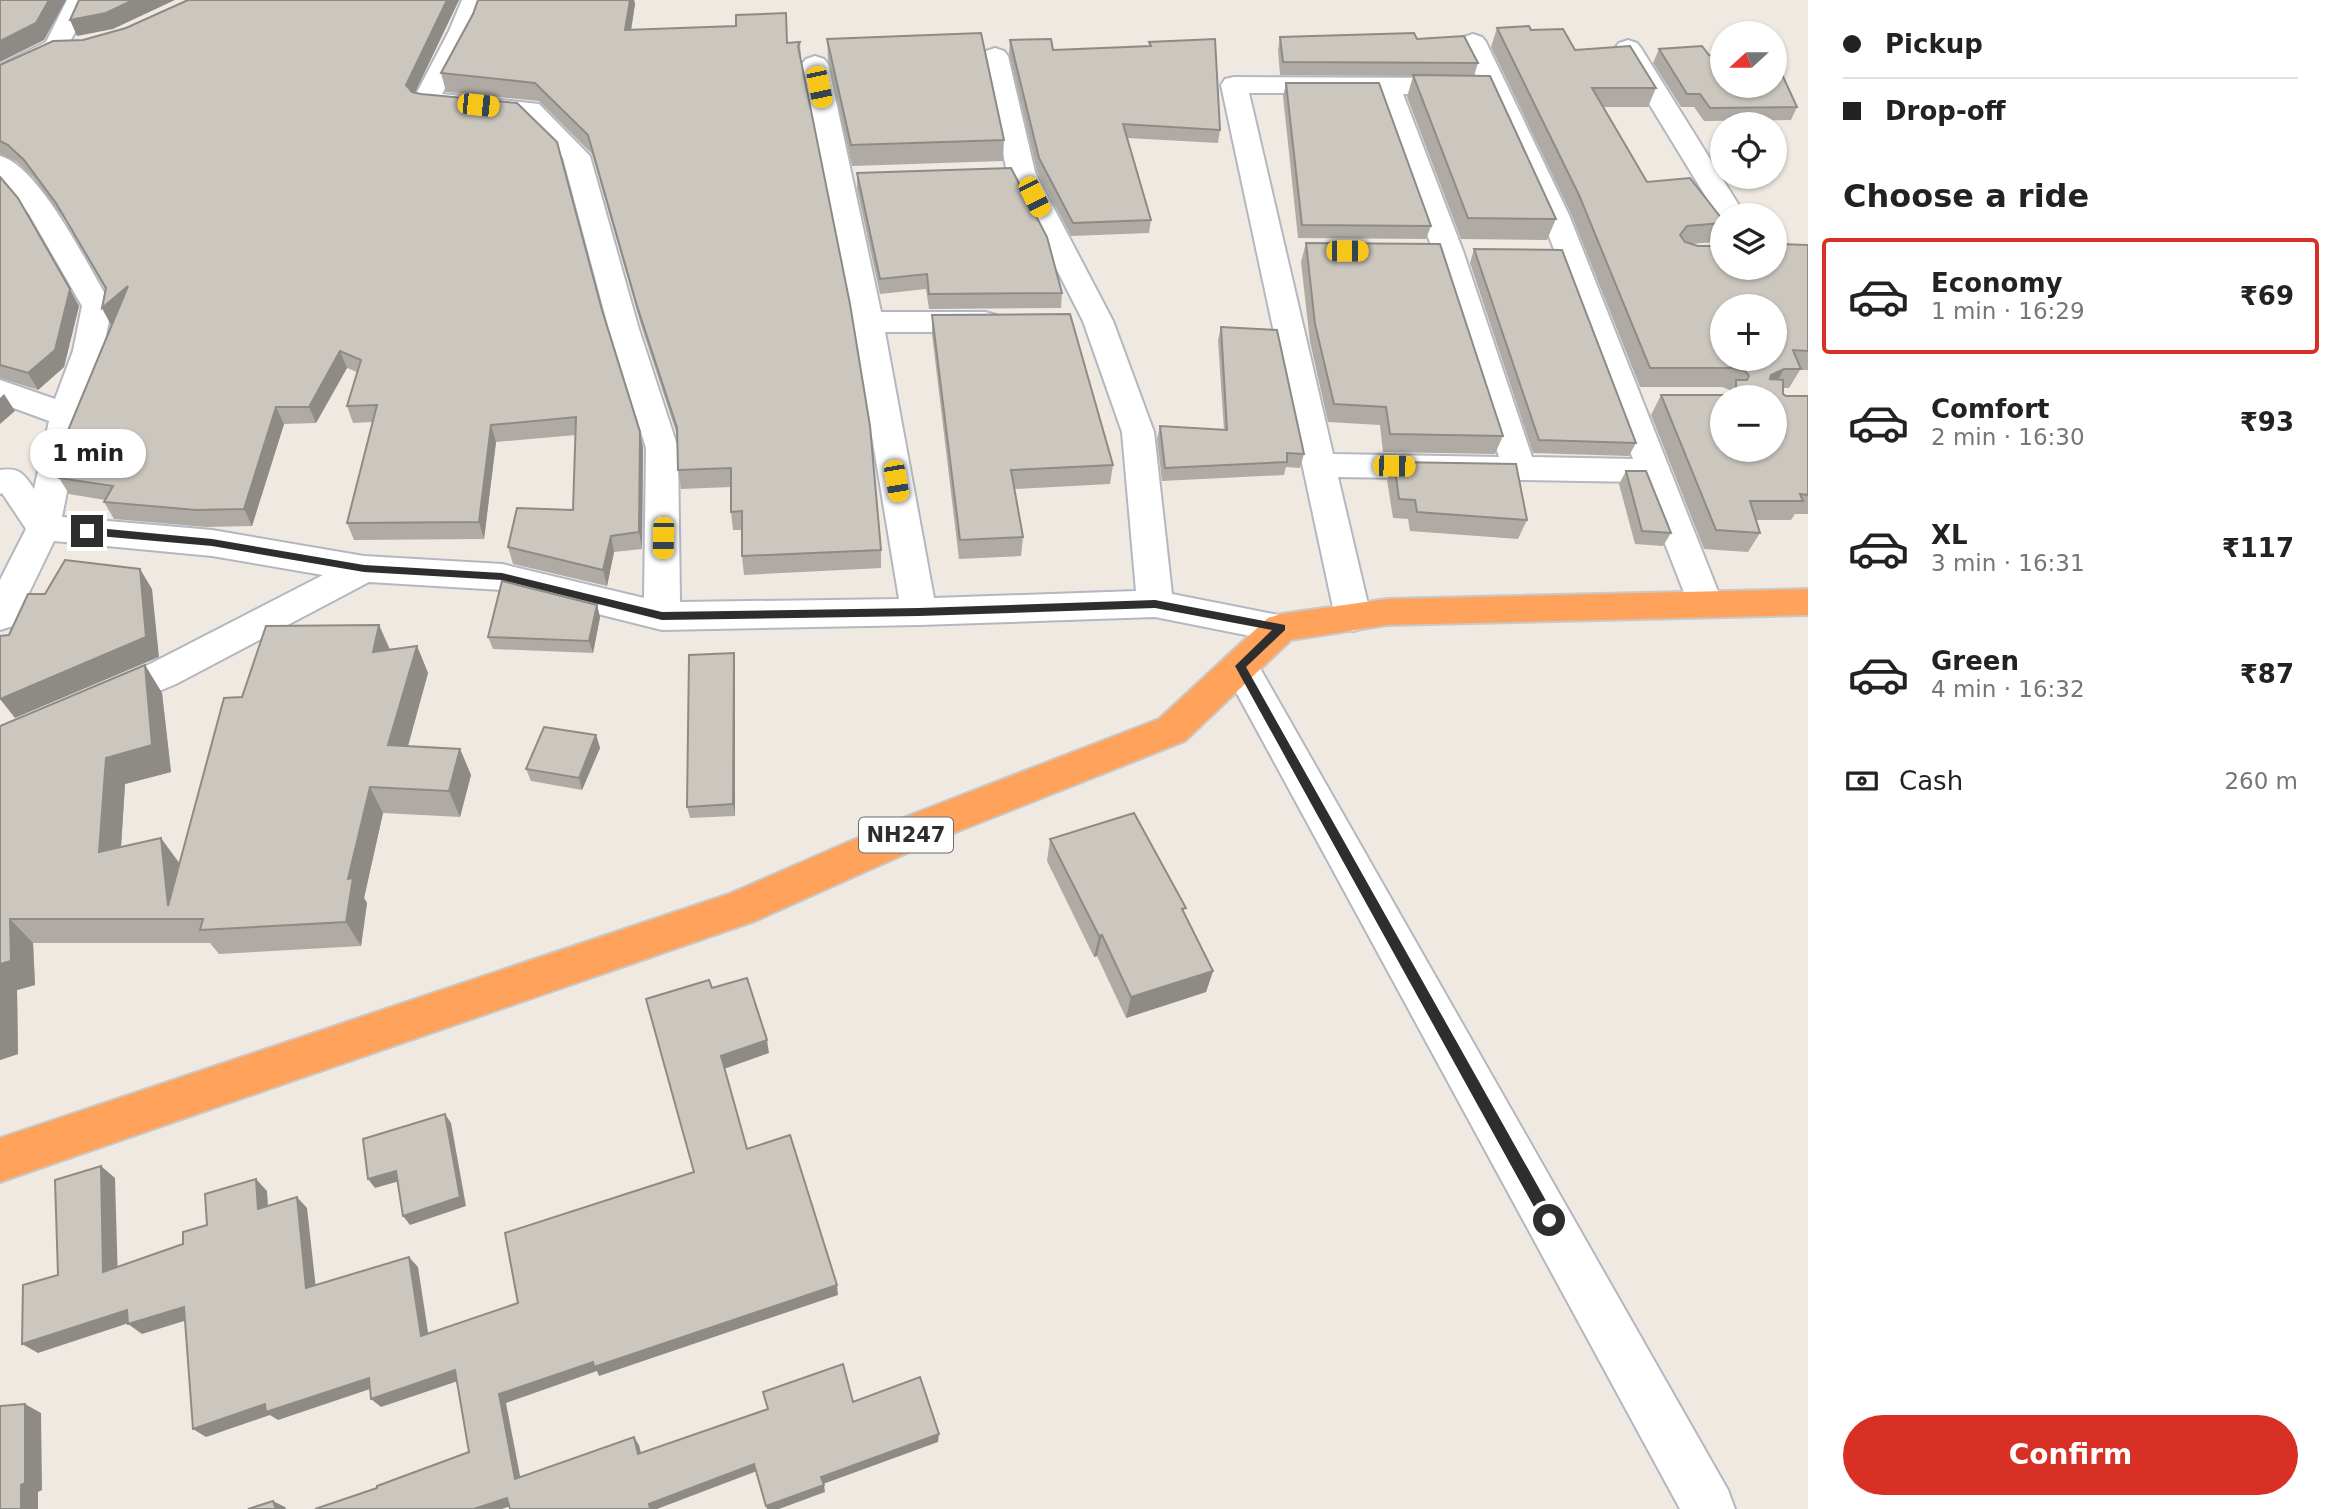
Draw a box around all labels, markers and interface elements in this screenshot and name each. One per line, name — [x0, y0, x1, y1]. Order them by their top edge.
north arrow — [1710, 21, 1787, 98]
map controls — [1710, 21, 1787, 462]
text: Pickup — [1885, 29, 1983, 59]
car — [805, 64, 834, 110]
car — [457, 92, 500, 118]
text: Drop-off — [1885, 96, 2006, 126]
button: locate — [1710, 112, 1787, 189]
car — [1016, 174, 1053, 220]
text: Choose a ride — [1843, 177, 2089, 215]
button: layers — [1710, 203, 1787, 280]
car — [1327, 241, 1369, 262]
icon: car — [1847, 265, 1910, 328]
text: Economy — [1931, 268, 2062, 298]
text: ₹69 — [2240, 281, 2294, 311]
button: + — [1710, 294, 1787, 371]
text: 1 min · 16:29 — [1931, 298, 2085, 324]
button: − — [1710, 385, 1787, 462]
icon: car — [1847, 391, 1910, 454]
text: Comfort — [1931, 394, 2049, 424]
text: ₹93 — [2240, 407, 2294, 437]
text: 2 min · 16:30 — [1931, 424, 2085, 450]
callout: 1 min — [29, 430, 145, 478]
text: 1 min — [52, 440, 124, 466]
car — [1373, 455, 1416, 477]
car — [883, 458, 910, 504]
route end — [71, 515, 103, 547]
car — [653, 517, 674, 559]
icon: car — [1847, 517, 1910, 580]
text: XL — [1931, 520, 1968, 550]
text: ₹117 — [2222, 533, 2294, 563]
text: 3 min · 16:31 — [1931, 550, 2085, 576]
icon: car — [1847, 643, 1910, 706]
text: Green — [1931, 646, 2019, 676]
text: ₹87 — [2240, 659, 2294, 689]
text: 4 min · 16:32 — [1931, 676, 2085, 702]
icon: cash — [1843, 762, 1881, 800]
text: Cash — [1899, 766, 1963, 796]
text: 260 m — [2224, 768, 2298, 794]
road number: NH247 — [859, 818, 953, 852]
route start — [1533, 1204, 1565, 1236]
button: Confirm — [1843, 1415, 2298, 1495]

